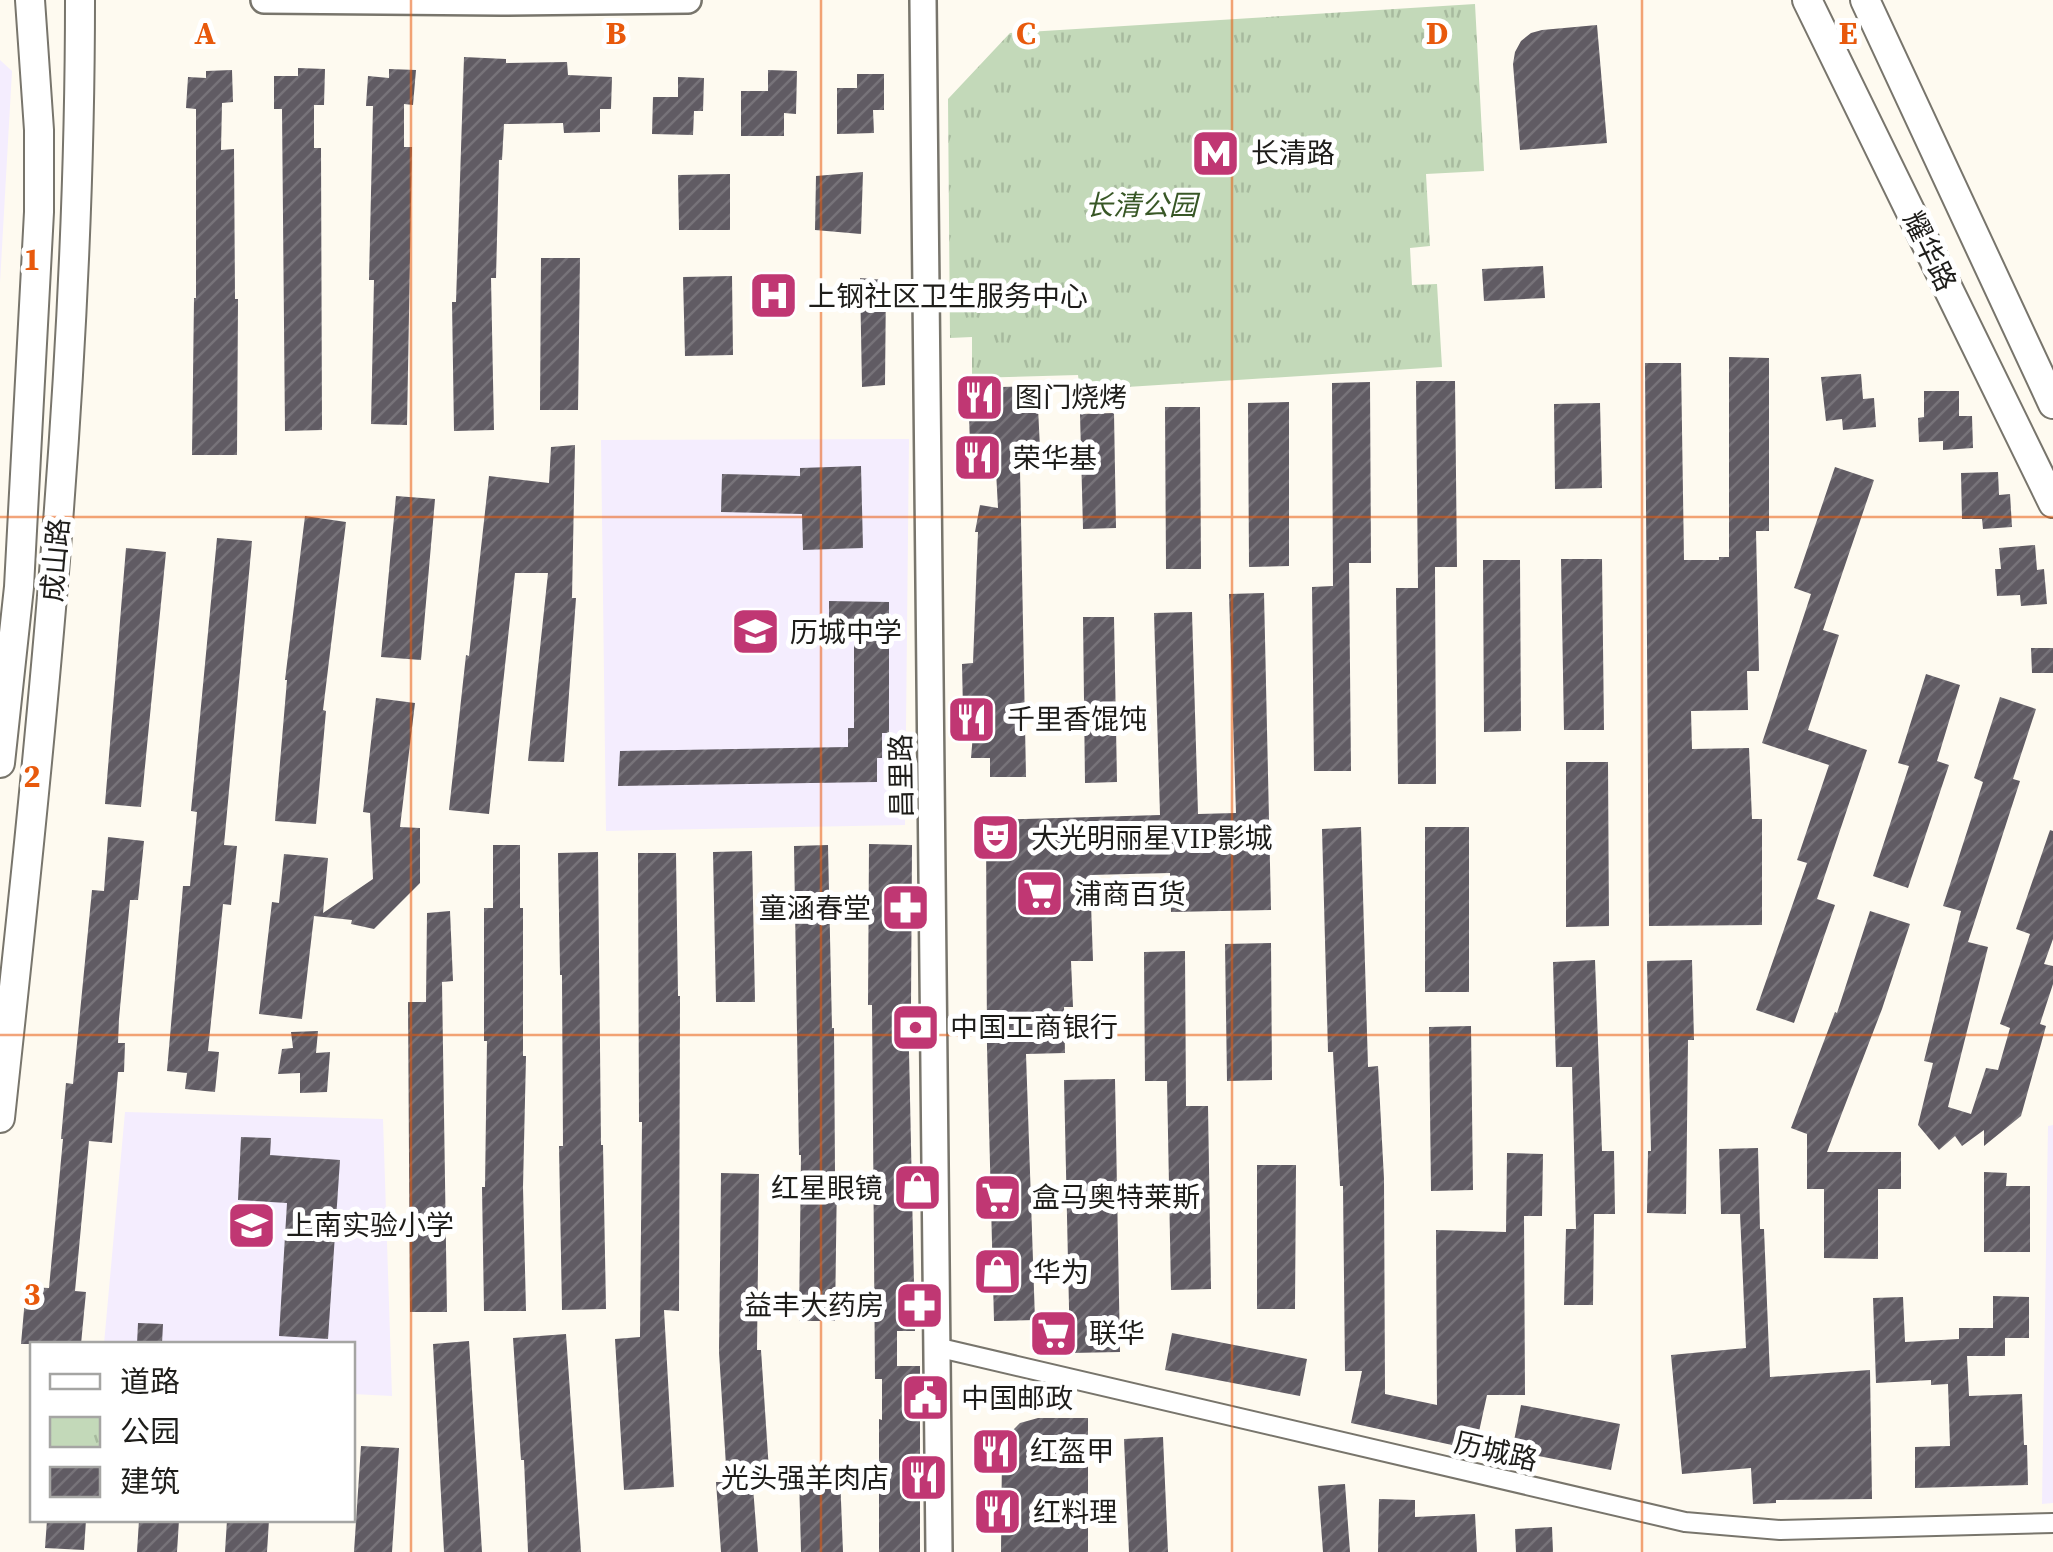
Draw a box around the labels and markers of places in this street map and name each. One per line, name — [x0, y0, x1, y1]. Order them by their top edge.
metro station icon: 长清路 — [1190, 127, 1242, 179]
place label: 长清路 — [1251, 134, 1335, 172]
hospital icon: 上钢社区卫生服务中心 — [747, 270, 799, 322]
place label: 上钢社区卫生服务中心 — [808, 277, 1088, 315]
restaurant icon: 图门烧烤 — [954, 371, 1006, 423]
place label: 图门烧烤 — [1015, 378, 1127, 416]
restaurant icon: 荣华基 — [952, 432, 1004, 484]
place label: 荣华基 — [1013, 439, 1097, 477]
school or university icon: 历城中学 — [729, 606, 781, 658]
place label: 历城中学 — [790, 613, 902, 651]
restaurant icon: 千里香馄饨 — [946, 693, 998, 745]
place label: 千里香馄饨 — [1007, 700, 1147, 738]
theatre icon: 大光明丽星VIP影城 — [970, 812, 1022, 864]
place label: 大光明丽星VIP影城 — [1031, 819, 1273, 857]
supermarket icon: 浦商百货 — [1013, 868, 1065, 920]
place label: 浦商百货 — [1074, 875, 1186, 913]
pharmacy icon: 童涵春堂 — [880, 882, 932, 934]
place label: 童涵春堂 — [759, 889, 871, 927]
bank icon: 中国工商银行 — [889, 1001, 941, 1053]
place label: 中国工商银行 — [950, 1008, 1118, 1046]
shop icon: 红星眼镜 — [892, 1162, 944, 1214]
place label: 红星眼镜 — [771, 1169, 883, 1207]
supermarket icon: 盒马奥特莱斯 — [971, 1171, 1023, 1223]
place label: 盒马奥特莱斯 — [1032, 1178, 1200, 1216]
school or university icon: 上南实验小学 — [225, 1199, 277, 1251]
place label: 上南实验小学 — [286, 1206, 454, 1244]
shop icon: 华为 — [972, 1246, 1024, 1298]
place label: 华为 — [1033, 1253, 1089, 1291]
pharmacy icon: 益丰大药房 — [893, 1279, 945, 1331]
place label: 益丰大药房 — [744, 1286, 884, 1324]
supermarket icon: 联华 — [1028, 1307, 1080, 1359]
place label: 联华 — [1089, 1314, 1145, 1352]
public building icon: 中国邮政 — [900, 1372, 952, 1424]
place label: 中国邮政 — [961, 1379, 1073, 1417]
restaurant icon: 红盔甲 — [969, 1425, 1021, 1477]
place label: 红盔甲 — [1030, 1432, 1114, 1470]
restaurant icon: 光头强羊肉店 — [898, 1452, 950, 1504]
place label: 光头强羊肉店 — [721, 1459, 889, 1497]
restaurant icon: 红料理 — [972, 1486, 1024, 1538]
place label: 红料理 — [1033, 1493, 1117, 1531]

